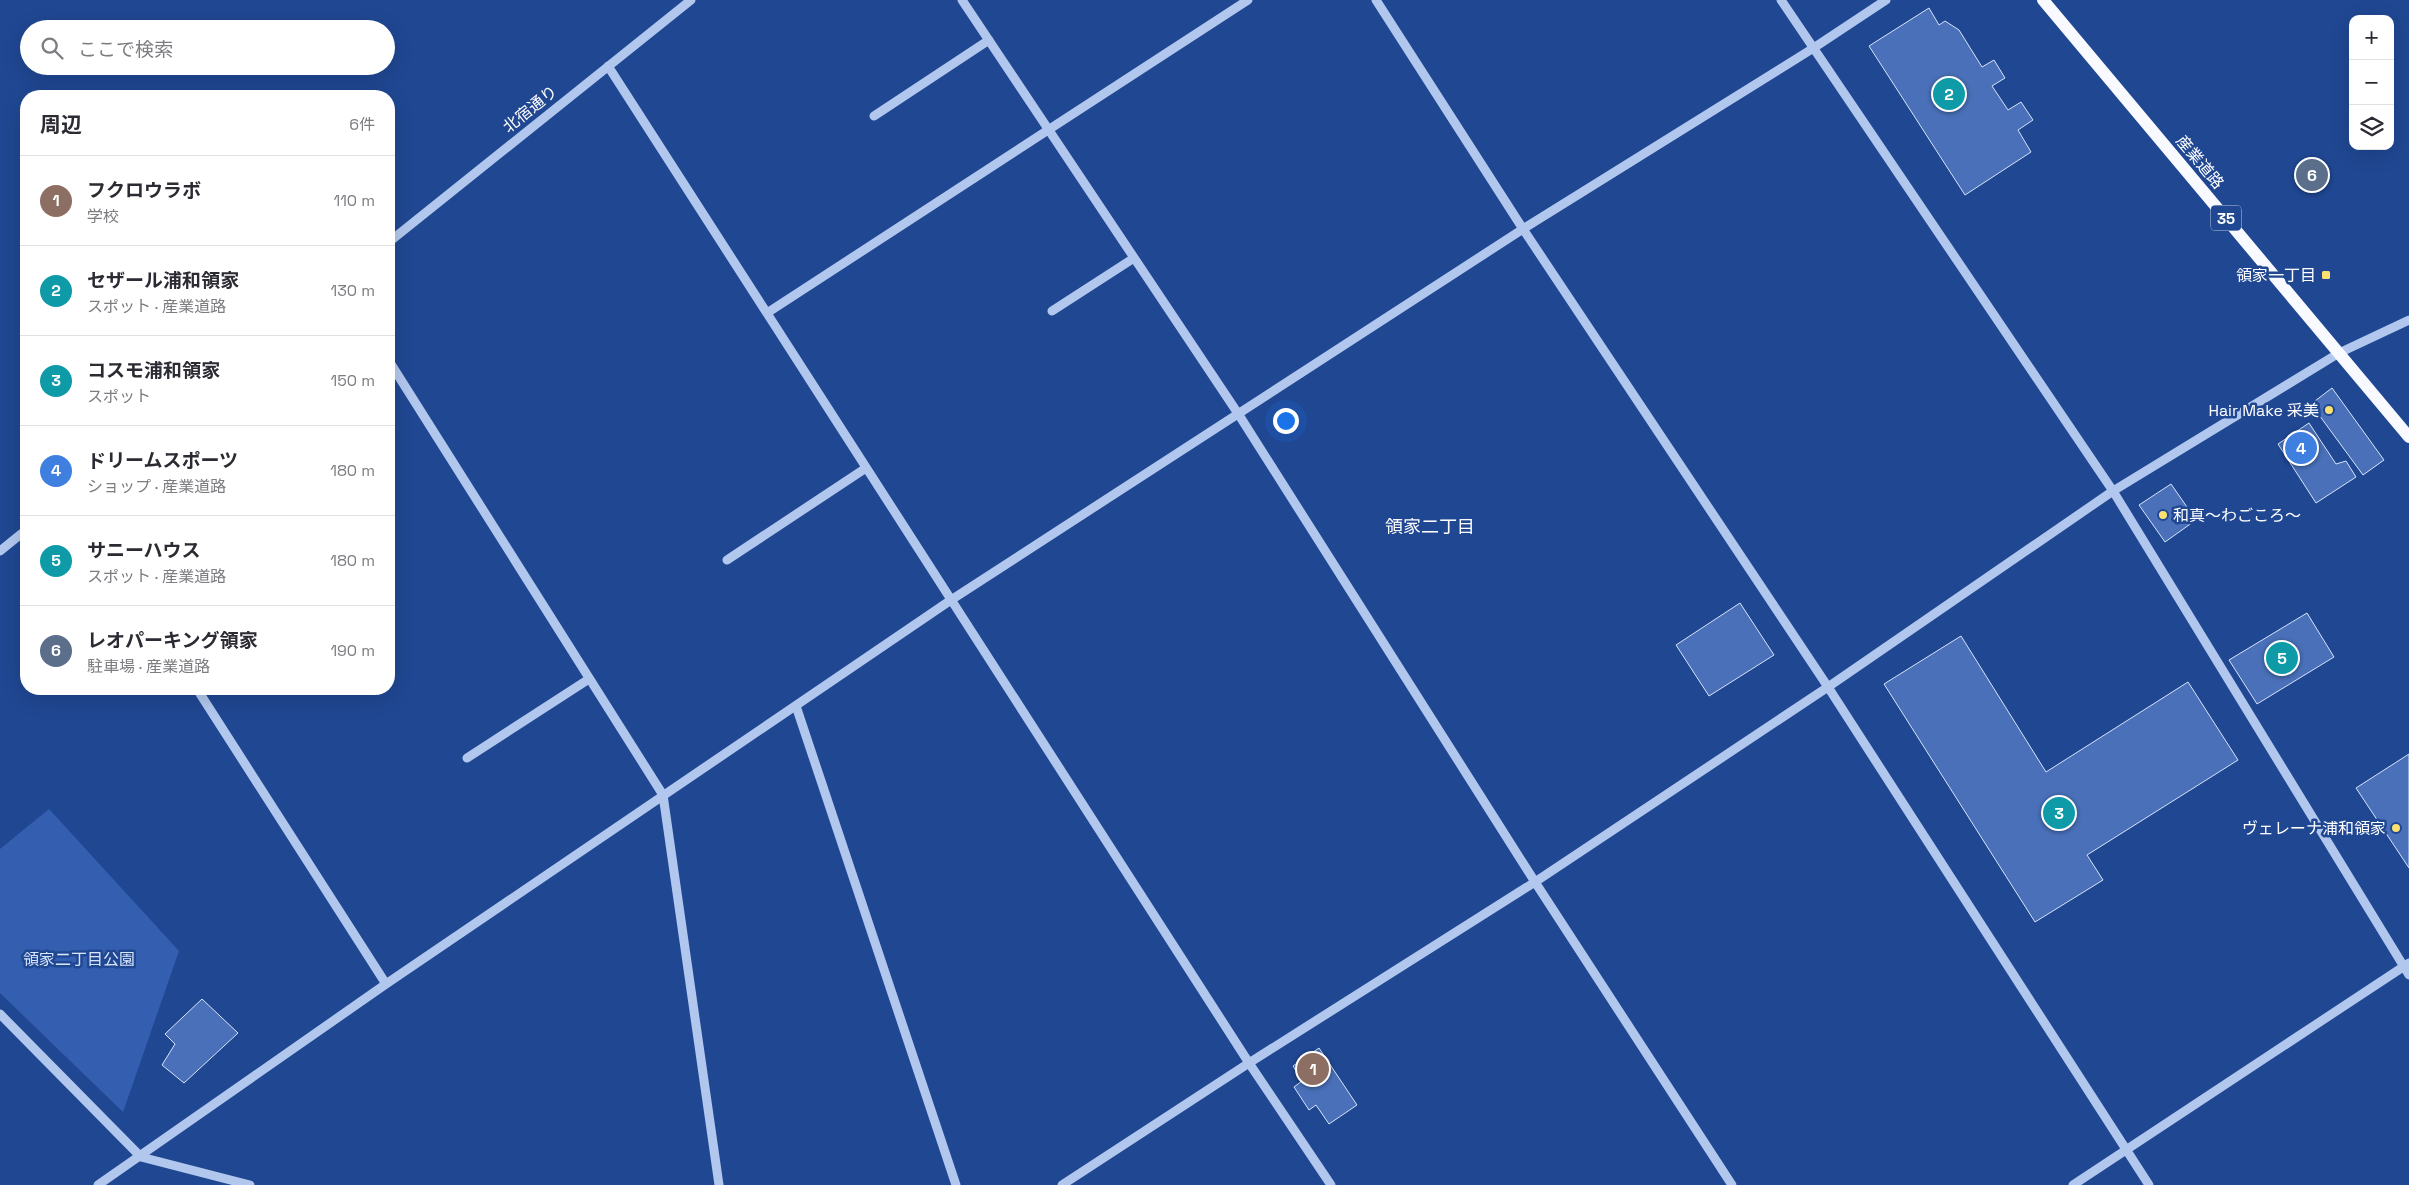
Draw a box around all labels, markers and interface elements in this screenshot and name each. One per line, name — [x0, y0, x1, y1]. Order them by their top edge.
map controls — [2349, 15, 2394, 150]
button: + — [2349, 15, 2394, 60]
search box — [20, 20, 395, 75]
icon: search — [38, 34, 66, 62]
text: ここで検索 — [78, 37, 173, 62]
button: − — [2349, 60, 2394, 105]
pin: 2 — [1933, 75, 1965, 113]
street label: 北宿通り — [499, 81, 561, 137]
button: layers — [2349, 105, 2394, 150]
text: 周辺 — [40, 111, 82, 138]
text: 6件 — [349, 114, 375, 135]
street label: 産業道路 — [2171, 131, 2229, 193]
pin: 6 — [2296, 156, 2328, 194]
text: フクロウラボ — [87, 178, 201, 203]
text: 1 — [52, 190, 60, 211]
text: 110 m — [333, 190, 375, 211]
text: 学校 — [87, 206, 119, 227]
road number: 35 — [2211, 206, 2241, 230]
place label: 領家一丁目 — [2236, 265, 2316, 286]
text: セザール浦和領家 — [87, 268, 239, 293]
marker: 領家一丁目 — [2320, 269, 2332, 281]
text: 2 — [51, 280, 61, 301]
text: 130 m — [331, 280, 375, 301]
text: スポット · 産業道路 — [87, 296, 226, 317]
text: コスモ浦和領家 — [87, 358, 220, 383]
text: 3 — [51, 370, 61, 391]
text: 150 m — [331, 370, 375, 391]
text: スポット — [87, 386, 151, 407]
place label: Hair Make 采美 — [2208, 400, 2319, 421]
marker: Hair Make 采美 — [2323, 404, 2335, 416]
your location — [1273, 408, 1299, 434]
pin: 4 — [2285, 429, 2317, 467]
text: ドリームスポーツ — [87, 448, 238, 473]
text: 4 — [51, 460, 61, 481]
text: 180 m — [330, 460, 375, 481]
text: ショップ · 産業道路 — [87, 476, 226, 497]
place label: 和真～わごころ～ — [2173, 505, 2301, 526]
marker: 和真～わごころ～ — [2157, 509, 2169, 521]
district label: 領家二丁目 — [1385, 515, 1475, 538]
text: サニーハウス — [87, 538, 201, 563]
text: 5 — [51, 550, 61, 571]
text: 180 m — [330, 550, 375, 571]
text: スポット · 産業道路 — [87, 566, 226, 587]
text: レオパーキング領家 — [87, 628, 257, 653]
pin: 5 — [2266, 639, 2298, 677]
text: 6 — [51, 640, 61, 661]
text: 190 m — [330, 640, 375, 661]
text: 駐車場 · 産業道路 — [87, 656, 210, 677]
pin: 3 — [2043, 794, 2075, 832]
place label: ヴェレーナ浦和領家 — [2242, 818, 2386, 839]
marker: ヴェレーナ浦和領家 — [2390, 822, 2402, 834]
park label: 領家二丁目公園 — [23, 949, 135, 970]
pin: 1 — [1297, 1050, 1329, 1088]

